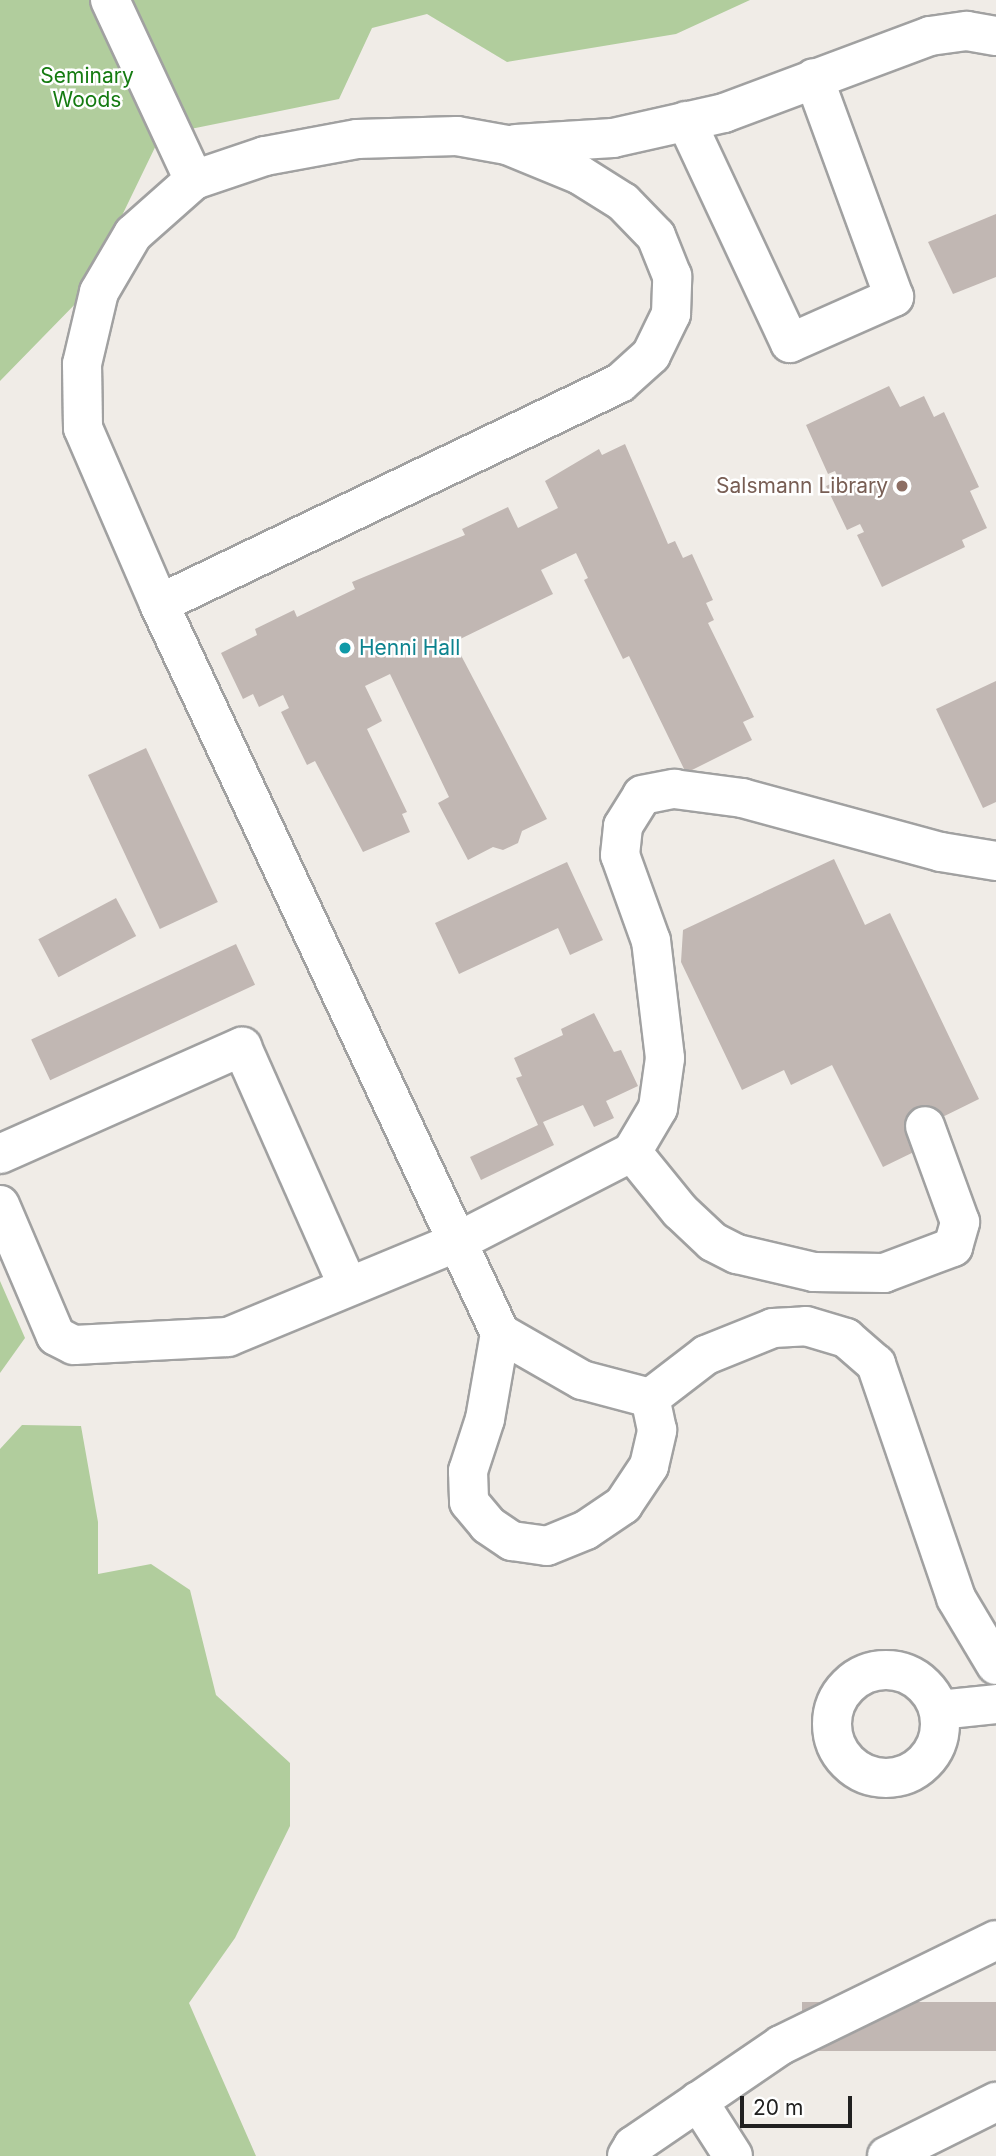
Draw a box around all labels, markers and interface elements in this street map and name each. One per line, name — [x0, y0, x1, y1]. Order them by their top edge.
park label: Seminary Woods — [40, 63, 134, 113]
place label: Salsmann Library — [716, 473, 888, 499]
marker: Salsmann Library — [894, 478, 910, 494]
place label: Henni Hall — [359, 635, 460, 661]
marker: Henni Hall — [337, 640, 353, 656]
scale bar — [744, 2082, 856, 2126]
text: 20 m — [753, 2095, 803, 2120]

